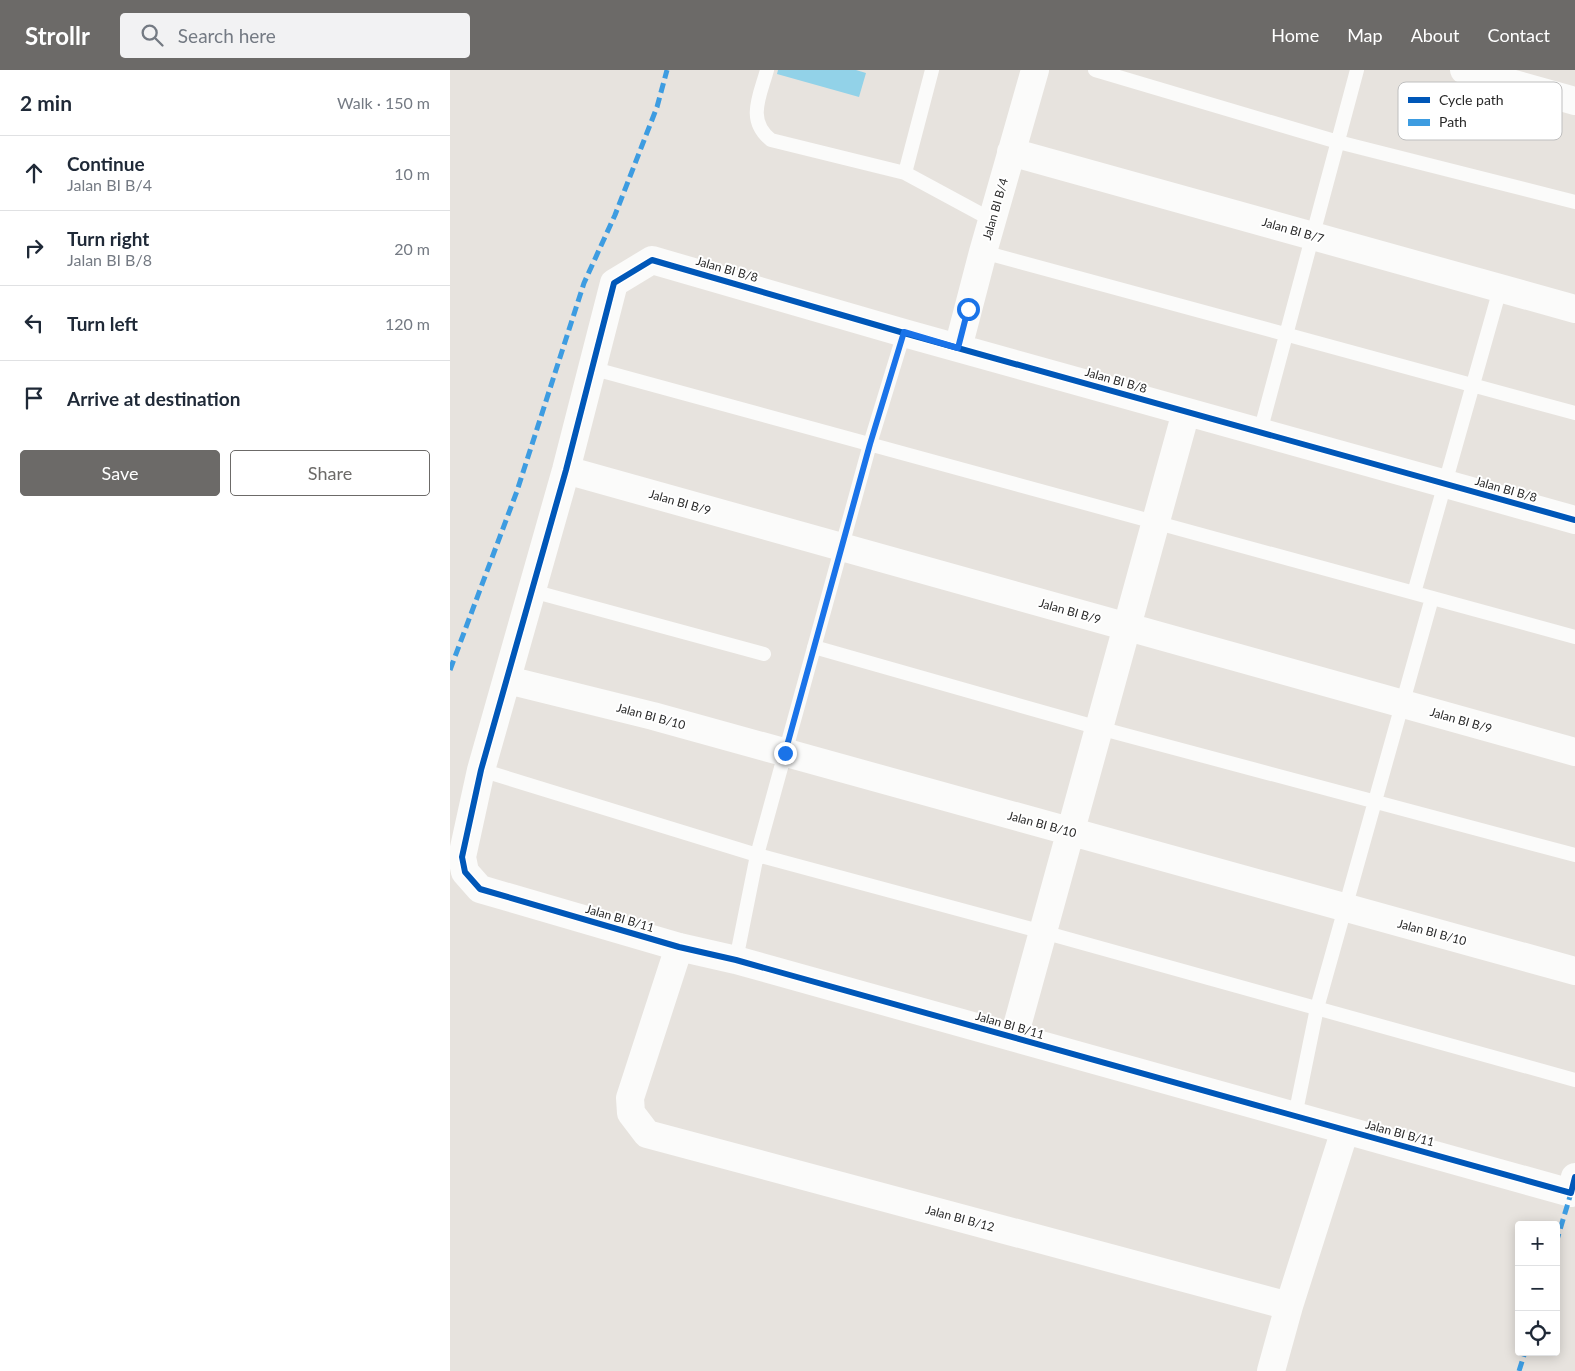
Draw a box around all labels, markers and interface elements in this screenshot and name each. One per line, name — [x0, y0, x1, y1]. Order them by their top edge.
search box — [120, 13, 470, 58]
text: Strollr — [25, 21, 90, 50]
icon: search — [138, 21, 166, 49]
text: Search here — [178, 24, 276, 47]
text: Home — [1271, 24, 1319, 46]
text: Map — [1347, 24, 1383, 46]
text: About — [1411, 24, 1460, 46]
text: Contact — [1488, 24, 1550, 46]
legend — [1398, 82, 1562, 140]
text: 2 min — [20, 90, 72, 115]
text: Cycle path — [1439, 91, 1504, 108]
text: Walk · 150 m — [337, 93, 430, 112]
text: Path — [1439, 113, 1467, 130]
text: Continue — [67, 152, 145, 175]
icon: ahead — [20, 159, 48, 187]
text: 10 m — [394, 164, 430, 183]
text: Jalan BI B/4 — [67, 175, 152, 194]
street label: Jalan BI B/4 — [979, 176, 1011, 242]
street label: Jalan BI B/7 — [1260, 214, 1326, 246]
text: Turn right — [67, 227, 149, 250]
icon: right — [20, 234, 48, 262]
text: 20 m — [394, 239, 430, 258]
text: Jalan BI B/8 — [67, 250, 152, 269]
street label: Jalan BI B/8 — [694, 253, 760, 285]
route start — [957, 298, 980, 321]
icon: left — [20, 309, 48, 337]
text: Turn left — [67, 312, 138, 335]
text: 120 m — [385, 314, 430, 333]
street label: Jalan BI B/8 — [1083, 364, 1149, 396]
icon: arrive — [20, 384, 48, 412]
text: Arrive at destination — [67, 387, 240, 410]
button: Save — [20, 450, 220, 496]
button: Share — [230, 450, 430, 496]
street label: Jalan BI B/8 — [1473, 473, 1539, 505]
street label: Jalan BI B/9 — [647, 486, 713, 518]
street label: Jalan BI B/9 — [1037, 595, 1103, 627]
street label: Jalan BI B/10 — [615, 700, 687, 732]
street label: Jalan BI B/9 — [1428, 704, 1494, 736]
route end — [774, 742, 797, 765]
street label: Jalan BI B/10 — [1006, 808, 1078, 840]
street label: Jalan BI B/11 — [584, 901, 656, 935]
street label: Jalan BI B/10 — [1396, 916, 1468, 948]
street label: Jalan BI B/11 — [974, 1008, 1046, 1042]
street label: Jalan BI B/11 — [1364, 1117, 1436, 1149]
street label: Jalan BI B/12 — [924, 1202, 996, 1234]
map controls — [1515, 1221, 1560, 1356]
button: + — [1515, 1221, 1560, 1266]
button: − — [1515, 1266, 1560, 1311]
button: locate — [1515, 1311, 1560, 1356]

